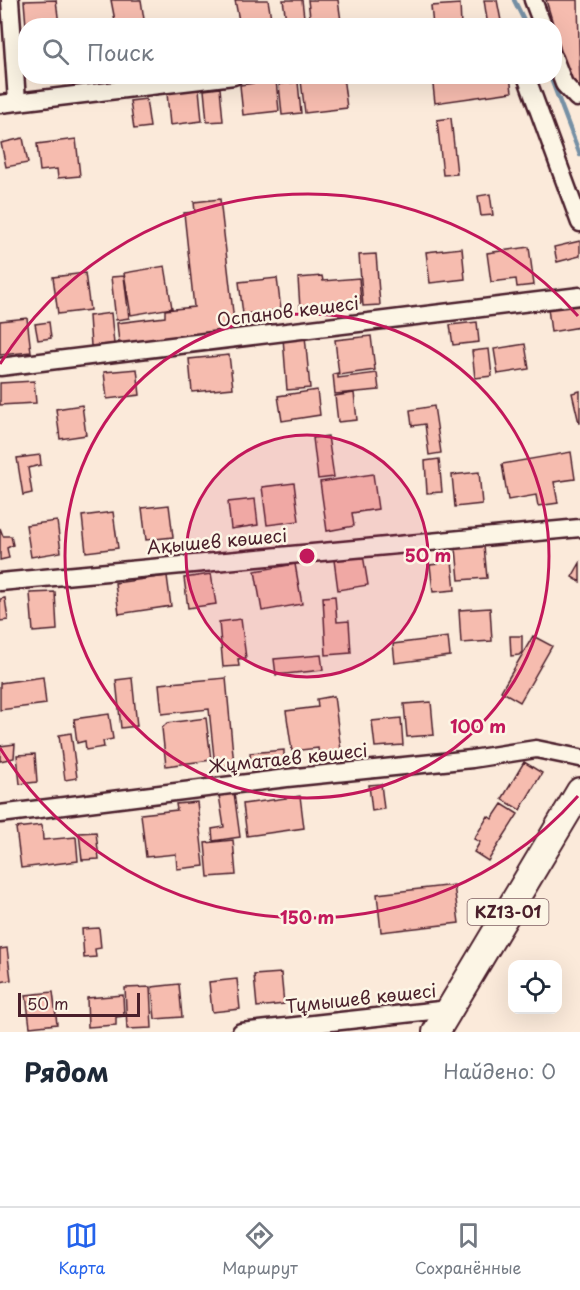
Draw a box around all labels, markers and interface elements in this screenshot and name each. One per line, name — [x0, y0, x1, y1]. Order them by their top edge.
search box — [18, 18, 562, 84]
icon: search — [39, 35, 72, 68]
text: Поиск — [87, 35, 154, 68]
street label: Оспанов көшесі — [215, 288, 360, 333]
street label: Ақышев көшесі — [146, 521, 288, 560]
text: 50 m — [405, 541, 451, 568]
centre of rings — [297, 546, 317, 566]
text: 100 m — [450, 712, 506, 739]
street label: Жұматаев көшесі — [207, 736, 369, 779]
road number: KZ13-01 — [468, 899, 548, 925]
text: 150 m — [280, 903, 334, 930]
map controls — [508, 960, 562, 1014]
button: locate — [508, 960, 562, 1014]
street label: Тұмышев көшесі — [284, 976, 438, 1019]
scale bar — [18, 990, 140, 1018]
text: 50 m — [27, 991, 68, 1015]
text: Рядом — [24, 1052, 109, 1091]
text: Найдено: 0 — [443, 1056, 556, 1086]
tab: Карта — [58, 1219, 105, 1279]
tab: Маршрут — [222, 1219, 298, 1279]
tab: Сохранённые — [415, 1219, 522, 1279]

